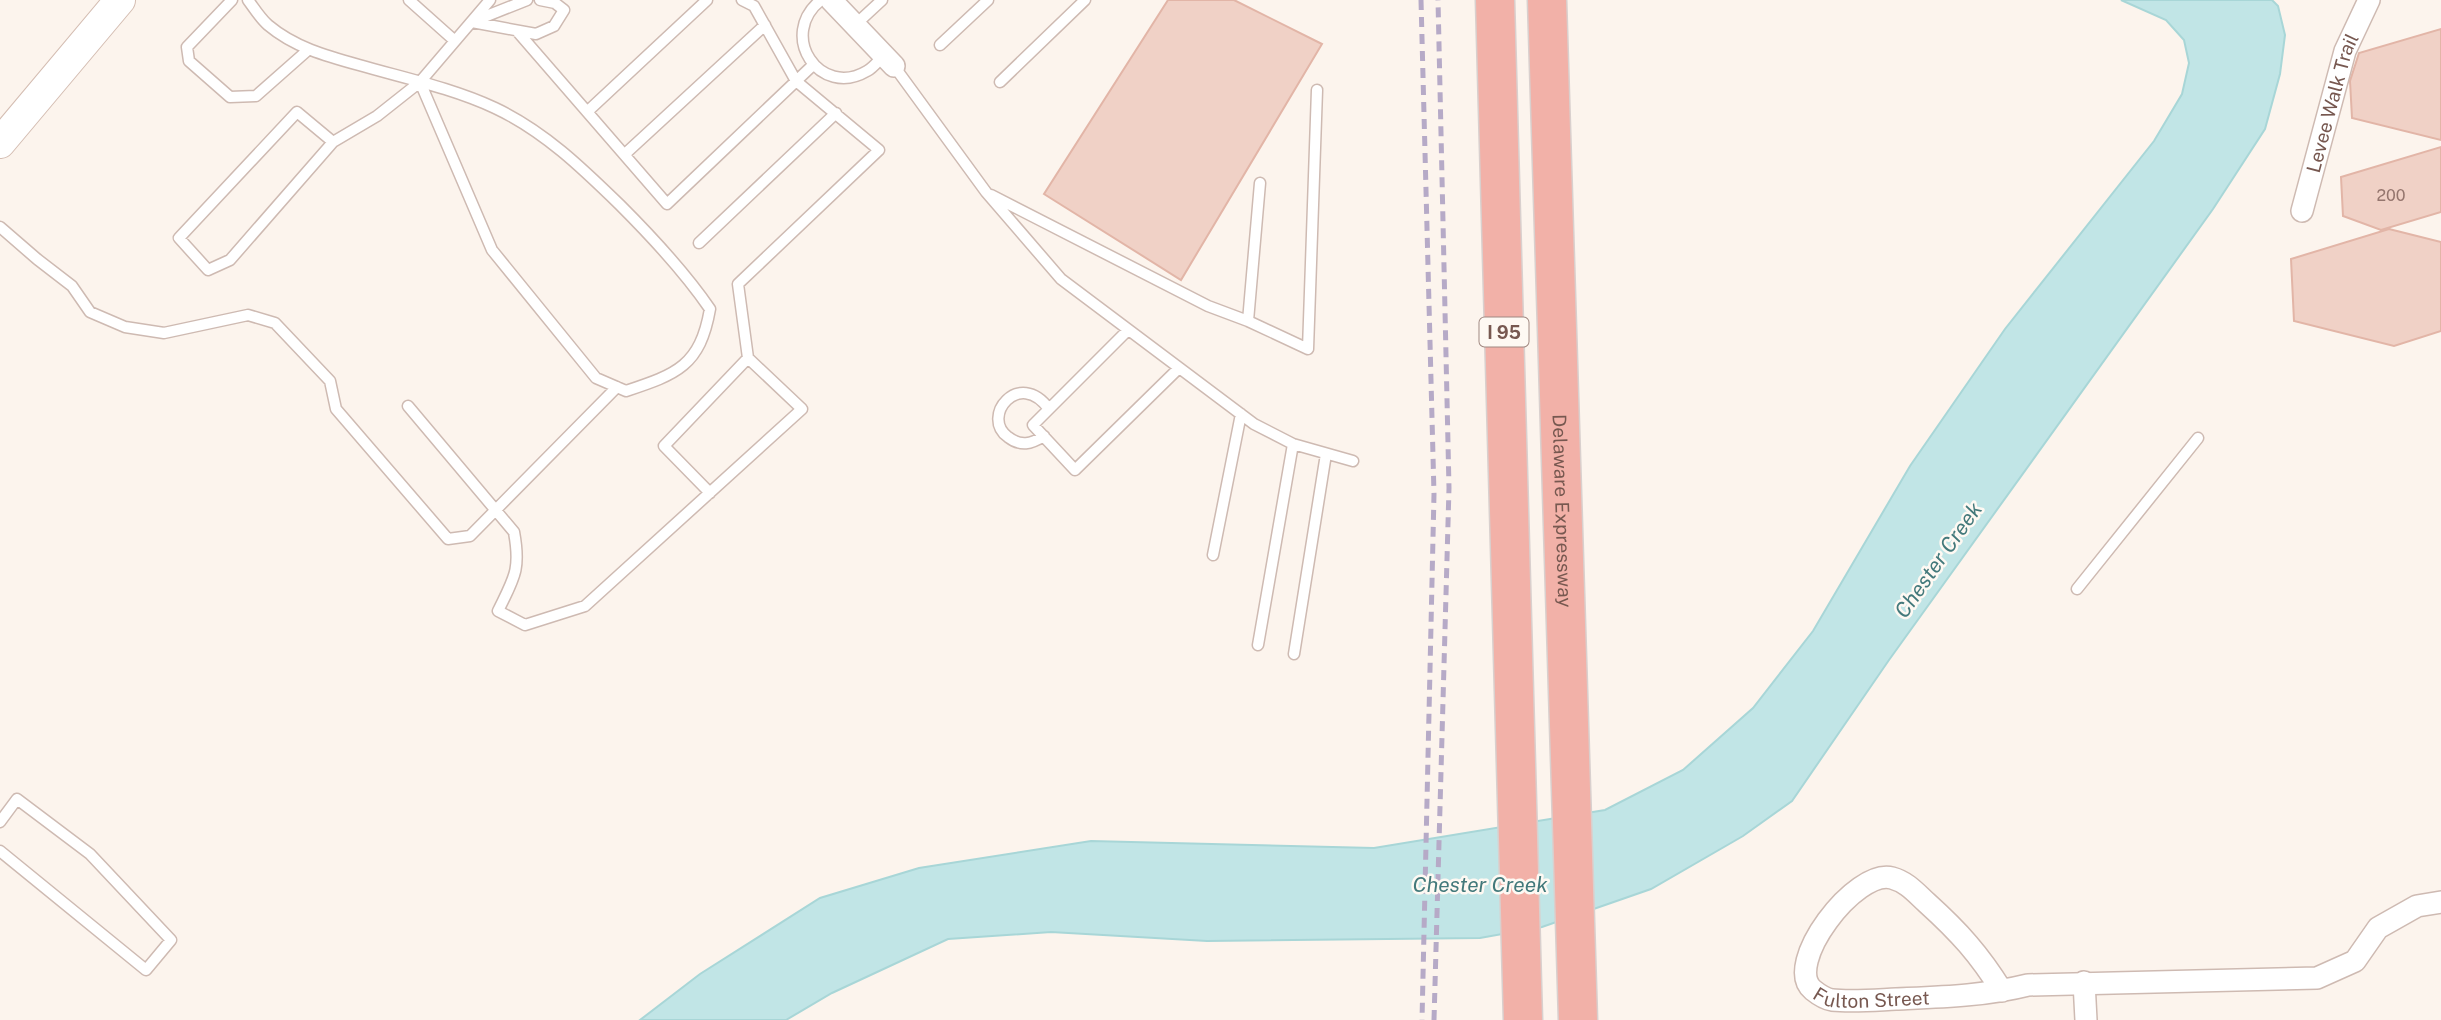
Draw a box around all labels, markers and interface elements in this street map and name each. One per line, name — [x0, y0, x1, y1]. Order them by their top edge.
street label: Levee Walk Trail — [2302, 30, 2363, 175]
house number: 200 — [2376, 186, 2406, 205]
road number: I 95 — [1480, 318, 1528, 346]
street label: Delaware Expressway — [1549, 414, 1576, 608]
water label: Chester Creek — [1889, 497, 1987, 623]
water label: Chester Creek — [1412, 872, 1548, 897]
street label: Fulton Street — [1809, 983, 1930, 1012]

